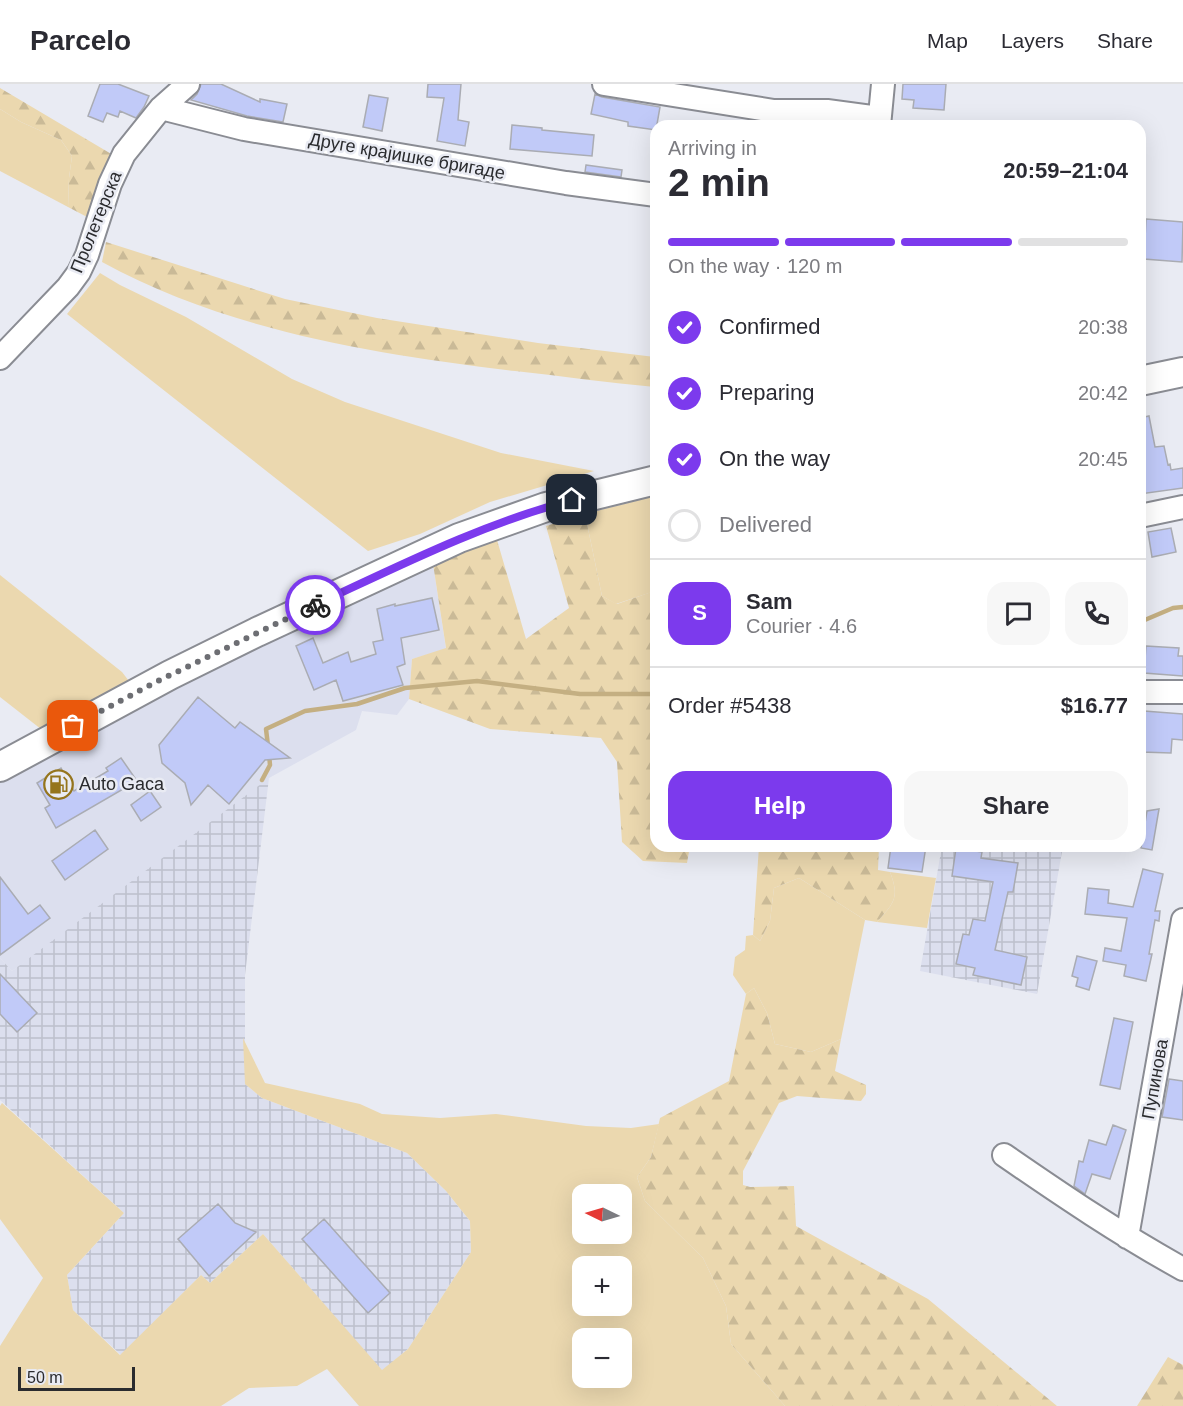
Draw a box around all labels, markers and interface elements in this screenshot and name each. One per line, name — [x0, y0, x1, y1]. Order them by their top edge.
text: Parcelo — [30, 25, 131, 56]
text: Map — [927, 29, 968, 52]
text: Layers — [1001, 29, 1064, 52]
text: Share — [1097, 29, 1153, 52]
street label: Друге крајишке бригаде — [307, 129, 507, 183]
text: Arriving in — [668, 137, 757, 159]
text: 20:59–21:04 — [1003, 158, 1128, 183]
text: 2 min — [668, 161, 770, 204]
street label: Пролетерска — [67, 167, 126, 276]
text: On the way · 120 m — [668, 255, 843, 277]
icon: check — [668, 311, 701, 344]
text: Confirmed — [719, 314, 820, 339]
text: 20:38 — [1078, 316, 1128, 338]
icon: check — [668, 377, 701, 410]
text: Preparing — [719, 380, 814, 405]
text: 20:42 — [1078, 382, 1128, 404]
icon: check — [668, 443, 701, 476]
text: On the way — [719, 446, 830, 471]
text: 20:45 — [1078, 448, 1128, 470]
pin — [546, 474, 597, 525]
icon: home — [555, 483, 588, 516]
text: Delivered — [719, 512, 812, 537]
courier — [285, 575, 345, 635]
button: chat — [987, 582, 1050, 645]
button: phone — [1065, 582, 1128, 645]
icon: bike — [299, 589, 332, 622]
text: Sam — [746, 589, 792, 614]
text: S — [692, 600, 707, 625]
text: Courier · 4.6 — [746, 615, 857, 637]
text: Order #5438 — [668, 693, 792, 718]
text: $16.77 — [1061, 693, 1128, 718]
pin — [47, 700, 98, 751]
icon: bag — [56, 709, 89, 742]
fuel station icon: Auto Gaca — [42, 768, 74, 800]
button: Help — [668, 771, 892, 840]
button: Share — [904, 771, 1128, 840]
place label: Auto Gaca — [79, 774, 165, 794]
street label: Пупинова — [1138, 1036, 1172, 1121]
north arrow — [572, 1184, 632, 1244]
map controls — [572, 1184, 632, 1388]
button: + — [572, 1256, 632, 1316]
button: − — [572, 1328, 632, 1388]
scale bar — [18, 1364, 135, 1392]
text: 50 m — [27, 1369, 63, 1386]

